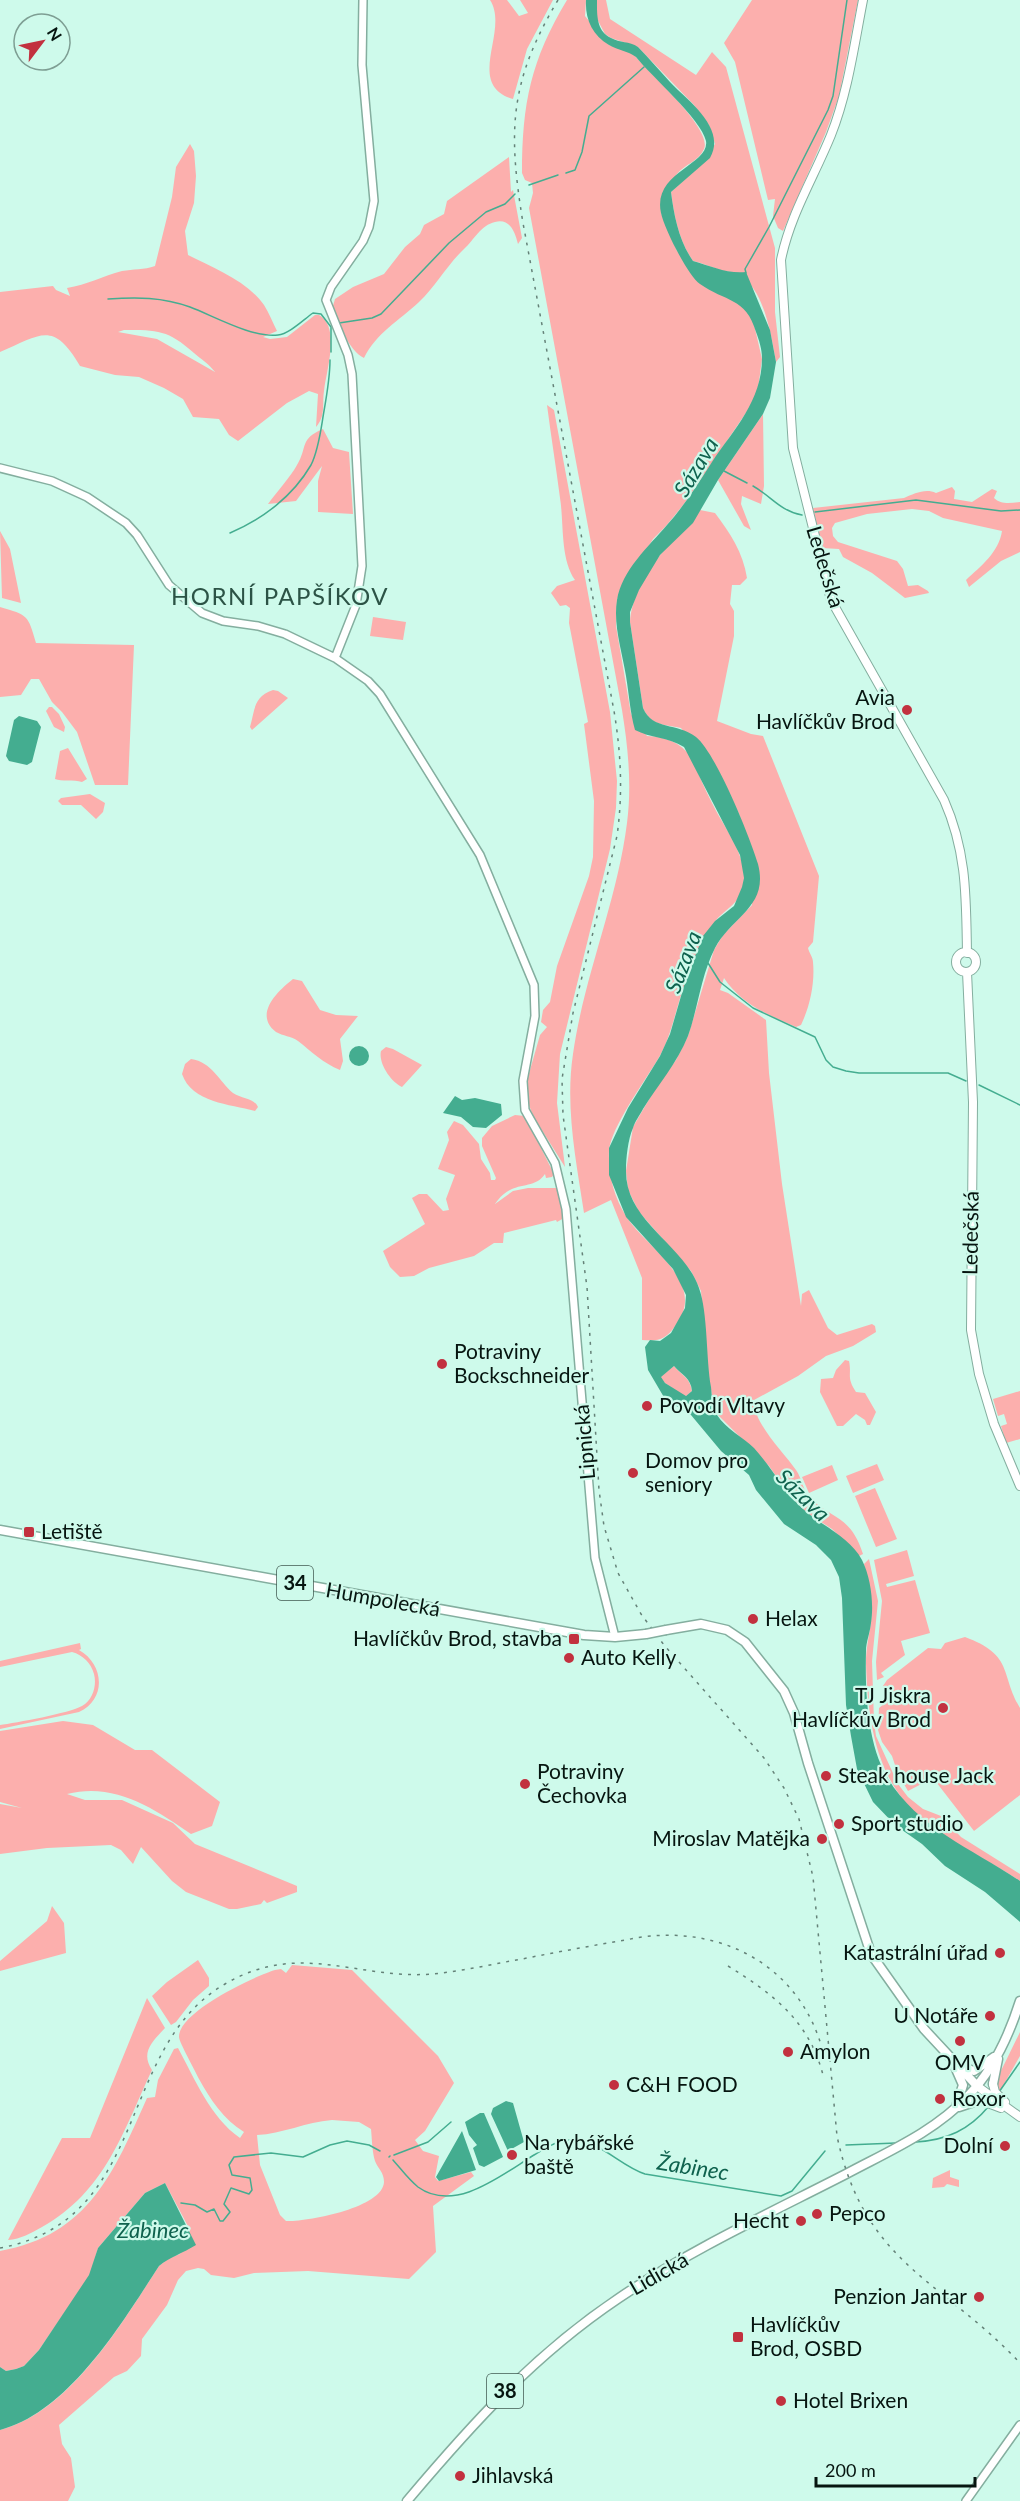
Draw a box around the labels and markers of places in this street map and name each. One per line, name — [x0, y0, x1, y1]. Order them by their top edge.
place label: Avia Havlíčkův Brod — [756, 684, 895, 733]
marker: Avia Havlíčkův Brod — [900, 703, 914, 717]
place label: Potraviny Bockschneider — [454, 1338, 590, 1387]
marker: Potraviny Bockschneider — [435, 1357, 449, 1371]
place label: Povodí Vltavy — [659, 1392, 785, 1417]
marker: Povodí Vltavy — [640, 1399, 654, 1413]
place label: Domov pro seniory — [645, 1447, 748, 1496]
marker: Domov pro seniory — [626, 1466, 640, 1480]
place label: Letiště — [41, 1518, 103, 1543]
marker: Letiště — [22, 1525, 36, 1539]
place label: Helax — [765, 1605, 818, 1630]
marker: Helax — [746, 1612, 760, 1626]
place label: Havlíčkův Brod, stavba — [353, 1625, 562, 1650]
marker: Havlíčkův Brod, stavba — [567, 1632, 581, 1646]
place label: Auto Kelly — [581, 1644, 677, 1669]
marker: Auto Kelly — [562, 1651, 576, 1665]
place label: TJ Jiskra Havlíčkův Brod — [792, 1682, 931, 1731]
marker: TJ Jiskra Havlíčkův Brod — [936, 1701, 950, 1715]
place label: Potraviny Čechovka — [537, 1758, 627, 1807]
place label: Steak house Jack — [838, 1762, 994, 1787]
marker: Steak house Jack — [819, 1769, 833, 1783]
marker: Potraviny Čechovka — [518, 1777, 532, 1791]
place label: Sport studio — [851, 1810, 964, 1835]
marker: Sport studio — [832, 1817, 846, 1831]
place label: Miroslav Matějka — [652, 1825, 810, 1850]
marker: Miroslav Matějka — [815, 1832, 829, 1846]
place label: Katastrální úřad — [843, 1939, 988, 1964]
marker: Katastrální úřad — [993, 1946, 1007, 1960]
place label: U Notáře — [893, 2002, 978, 2027]
marker: U Notáře — [983, 2009, 997, 2023]
marker: OMV — [953, 2034, 967, 2048]
place label: Amylon — [800, 2038, 871, 2063]
marker: Amylon — [781, 2045, 795, 2059]
place label: OMV — [935, 2049, 986, 2074]
place label: C&H FOOD — [626, 2071, 738, 2096]
marker: C&H FOOD — [607, 2078, 621, 2092]
place label: Roxor — [952, 2085, 1006, 2110]
marker: Roxor — [933, 2092, 947, 2106]
place label: Na rybářské baště — [524, 2129, 634, 2178]
place label: Dolní — [944, 2132, 994, 2157]
marker: Dolní — [998, 2139, 1012, 2153]
marker: Na rybářské baště — [505, 2148, 519, 2162]
place label: Pepco — [829, 2200, 886, 2225]
place label: Hecht — [733, 2207, 789, 2232]
marker: Pepco — [810, 2207, 824, 2221]
marker: Hecht — [794, 2214, 808, 2228]
place label: Penzion Jantar — [833, 2283, 967, 2308]
marker: Penzion Jantar — [972, 2290, 986, 2304]
place label: Havlíčkův Brod, OSBD — [750, 2311, 862, 2360]
marker: Havlíčkův Brod, OSBD — [731, 2330, 745, 2344]
place label: Hotel Brixen — [793, 2387, 908, 2412]
marker: Hotel Brixen — [774, 2394, 788, 2408]
place label: Jihlavská — [472, 2462, 553, 2487]
marker: Jihlavská — [453, 2469, 467, 2483]

